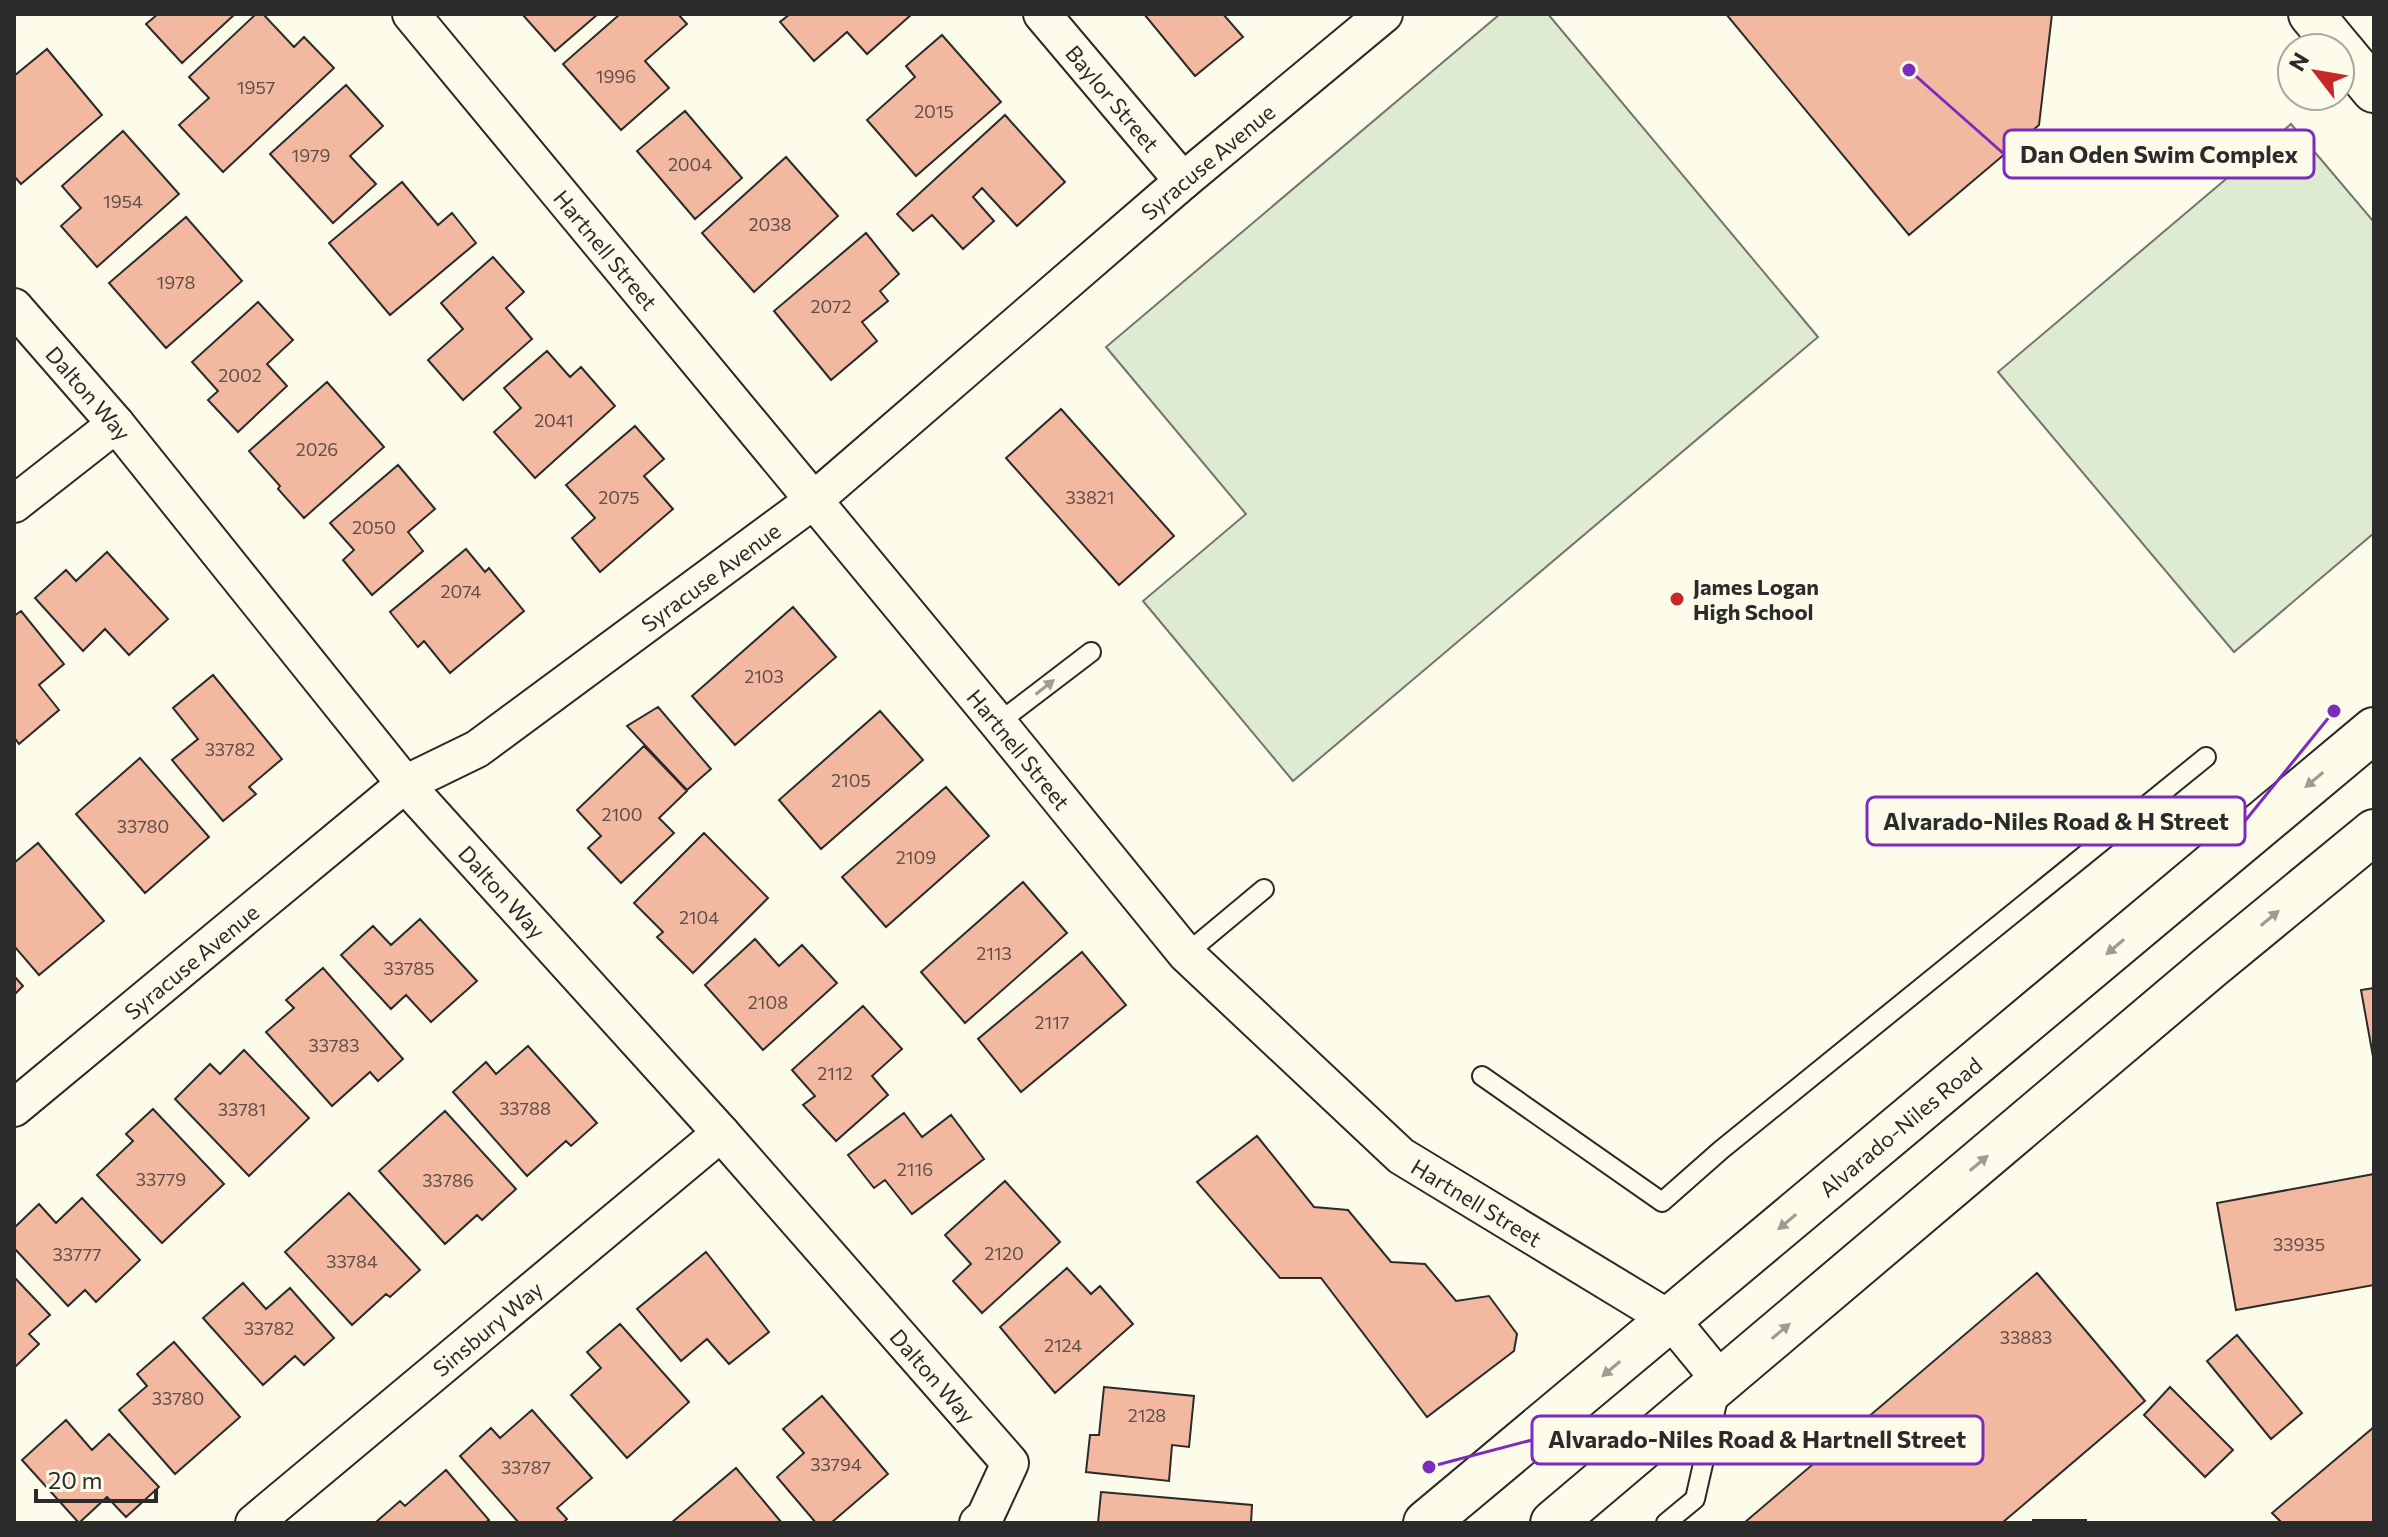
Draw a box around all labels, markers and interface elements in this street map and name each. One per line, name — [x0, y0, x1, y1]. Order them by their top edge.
north arrow — [2276, 32, 2356, 112]
street label: Baylor Street — [1060, 39, 1165, 157]
text: N — [2283, 47, 2314, 75]
house number: 1996 — [596, 65, 636, 87]
house number: 1957 — [237, 76, 275, 98]
street label: Syracuse Avenue — [1135, 97, 1280, 225]
house number: 2015 — [914, 100, 954, 122]
callout: Dan Oden Swim Complex — [2004, 130, 2314, 178]
text: Dan Oden Swim Complex — [2020, 139, 2298, 168]
house number: 1979 — [292, 144, 330, 166]
house number: 2004 — [668, 153, 712, 175]
street label: Hartnell Street — [549, 184, 664, 315]
house number: 1954 — [103, 190, 143, 212]
house number: 2038 — [749, 213, 791, 235]
house number: 1978 — [157, 271, 196, 293]
house number: 2072 — [810, 295, 852, 317]
street label: Dalton Way — [41, 340, 137, 446]
house number: 2002 — [218, 364, 262, 386]
house number: 2041 — [534, 409, 574, 431]
house number: 2026 — [296, 438, 338, 460]
house number: 2075 — [598, 486, 640, 508]
house number: 33821 — [1065, 486, 1115, 508]
house number: 2050 — [352, 516, 396, 538]
street label: Syracuse Avenue — [635, 516, 785, 637]
place label: James Logan High School — [1693, 573, 1819, 625]
house number: 2074 — [441, 580, 482, 602]
marker: James Logan High School — [1668, 590, 1686, 608]
house number: 2103 — [744, 665, 784, 687]
one-way arrow — [1034, 680, 1055, 696]
street label: Hartnell Street — [962, 683, 1076, 815]
house number: 33782 — [205, 738, 255, 760]
house number: 2105 — [831, 769, 871, 791]
one-way arrow — [2305, 771, 2325, 788]
callout: Alvarado-Niles Road & H Street — [1867, 797, 2245, 845]
house number: 2100 — [601, 803, 643, 825]
text: Alvarado-Niles Road & H Street — [1883, 806, 2229, 835]
house number: 33780 — [117, 815, 169, 837]
street label: Dalton Way — [453, 839, 551, 944]
house number: 2109 — [896, 846, 936, 868]
street label: Syracuse Avenue — [118, 898, 264, 1025]
house number: 2104 — [679, 906, 719, 928]
one-way arrow — [2260, 910, 2280, 927]
one-way arrow — [2105, 938, 2125, 955]
house number: 2113 — [976, 942, 1012, 964]
house number: 33785 — [383, 957, 435, 979]
house number: 2108 — [748, 991, 788, 1013]
house number: 2117 — [1035, 1011, 1069, 1033]
house number: 33783 — [308, 1034, 360, 1056]
street label: Alvarado-Niles Road — [1813, 1051, 1987, 1202]
house number: 2112 — [817, 1062, 853, 1084]
house number: 33788 — [499, 1097, 551, 1119]
house number: 33781 — [218, 1098, 266, 1120]
street label: Hartnell Street — [1407, 1152, 1547, 1252]
one-way arrow — [1969, 1155, 1989, 1172]
house number: 2116 — [897, 1158, 933, 1180]
house number: 33779 — [136, 1168, 186, 1190]
house number: 33786 — [422, 1169, 474, 1191]
one-way arrow — [1777, 1213, 1797, 1230]
house number: 33935 — [2273, 1233, 2325, 1255]
house number: 2120 — [984, 1242, 1024, 1264]
house number: 33777 — [53, 1243, 101, 1265]
house number: 33784 — [326, 1250, 378, 1272]
street label: Sinsbury Way — [427, 1275, 548, 1382]
house number: 33782 — [244, 1317, 294, 1339]
street label: Dalton Way — [885, 1323, 982, 1428]
one-way arrow — [1771, 1323, 1791, 1340]
house number: 33883 — [2000, 1326, 2052, 1348]
house number: 2124 — [1044, 1334, 1082, 1356]
one-way arrow — [1601, 1360, 1621, 1377]
house number: 33780 — [152, 1387, 204, 1409]
house number: 2128 — [1128, 1404, 1166, 1426]
callout: Alvarado-Niles Road & Hartnell Street — [1532, 1416, 1983, 1464]
text: Alvarado-Niles Road & Hartnell Street — [1548, 1424, 1966, 1453]
scale bar — [36, 1453, 156, 1503]
house number: 33794 — [810, 1453, 862, 1475]
house number: 33787 — [501, 1456, 551, 1478]
text: 20 m — [48, 1465, 102, 1494]

